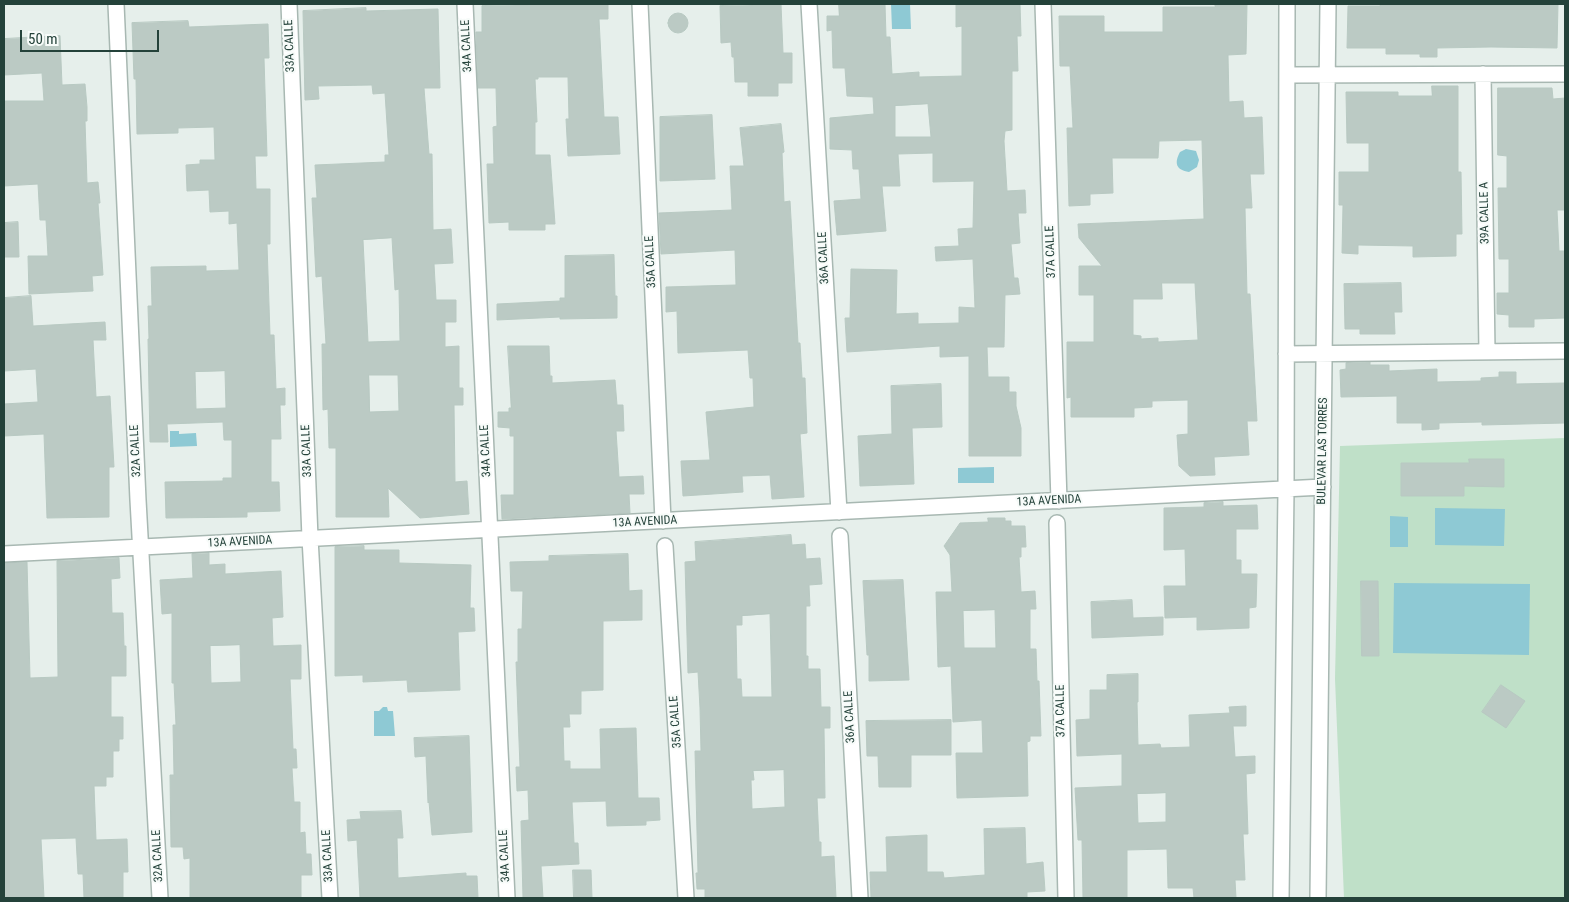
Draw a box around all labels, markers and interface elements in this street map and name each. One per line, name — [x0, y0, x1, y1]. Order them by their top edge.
street label: 33A CALLE — [282, 19, 298, 73]
street label: 34A CALLE — [458, 19, 476, 73]
scale bar — [22, 20, 161, 52]
text: 50 m — [28, 30, 58, 48]
street label: 39A CALLE A — [1477, 182, 1493, 244]
street label: 37A CALLE — [1043, 225, 1059, 279]
street label: 36A CALLE — [815, 231, 833, 285]
street label: 35A CALLE — [642, 235, 660, 289]
street label: BULEVAR LAS TORRES — [1315, 397, 1331, 505]
street label: 32A CALLE — [127, 424, 145, 478]
street label: 33A CALLE — [299, 424, 315, 478]
street label: 34A CALLE — [477, 424, 495, 478]
street label: 13A AVENIDA — [1016, 492, 1082, 510]
street label: 13A AVENIDA — [612, 513, 678, 531]
street label: 13A AVENIDA — [207, 533, 273, 551]
street label: 37A CALLE — [1053, 685, 1069, 737]
street label: 36A CALLE — [841, 690, 859, 744]
street label: 35A CALLE — [667, 695, 685, 749]
street label: 32A CALLE — [149, 829, 167, 883]
street label: 33A CALLE — [319, 829, 337, 883]
street label: 34A CALLE — [496, 829, 514, 883]

